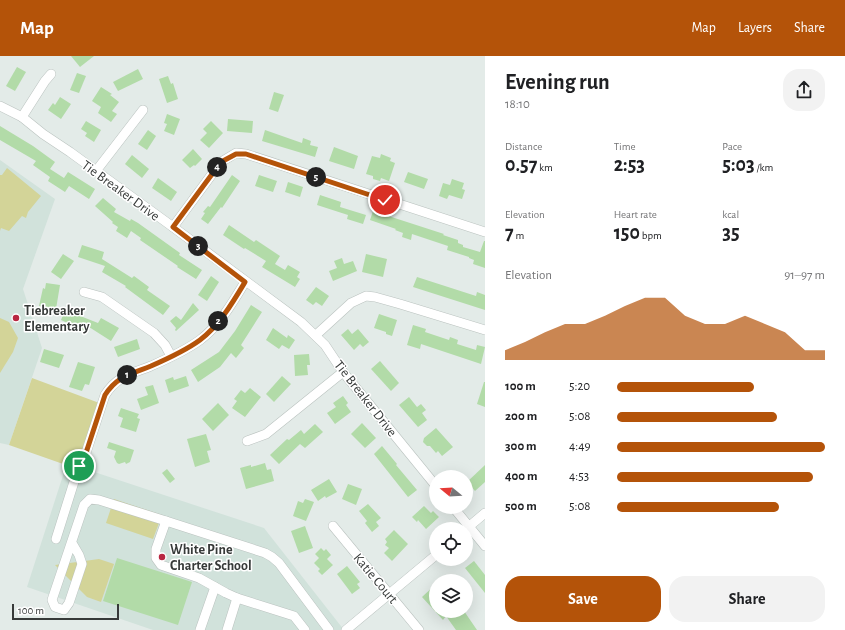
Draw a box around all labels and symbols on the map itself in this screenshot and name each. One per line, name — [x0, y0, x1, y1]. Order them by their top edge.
pin: 4 — [207, 157, 227, 177]
street label: Tie Breaker Drive — [79, 158, 162, 224]
pin: 5 — [306, 167, 326, 187]
pin — [368, 183, 402, 217]
pin: 3 — [188, 236, 208, 256]
place label: Tiebreaker Elementary — [24, 304, 90, 334]
pin: 2 — [208, 311, 228, 331]
marker: Tiebreaker Elementary — [11, 313, 21, 323]
street label: Tie Breaker Drive — [331, 358, 399, 439]
pin: 1 — [117, 365, 137, 385]
pin — [62, 449, 96, 483]
north arrow — [429, 470, 473, 514]
place label: White Pine Charter School — [170, 543, 252, 573]
street label: Katie Court — [350, 551, 400, 607]
marker: White Pine Charter School — [157, 552, 167, 562]
scale bar — [12, 602, 119, 621]

